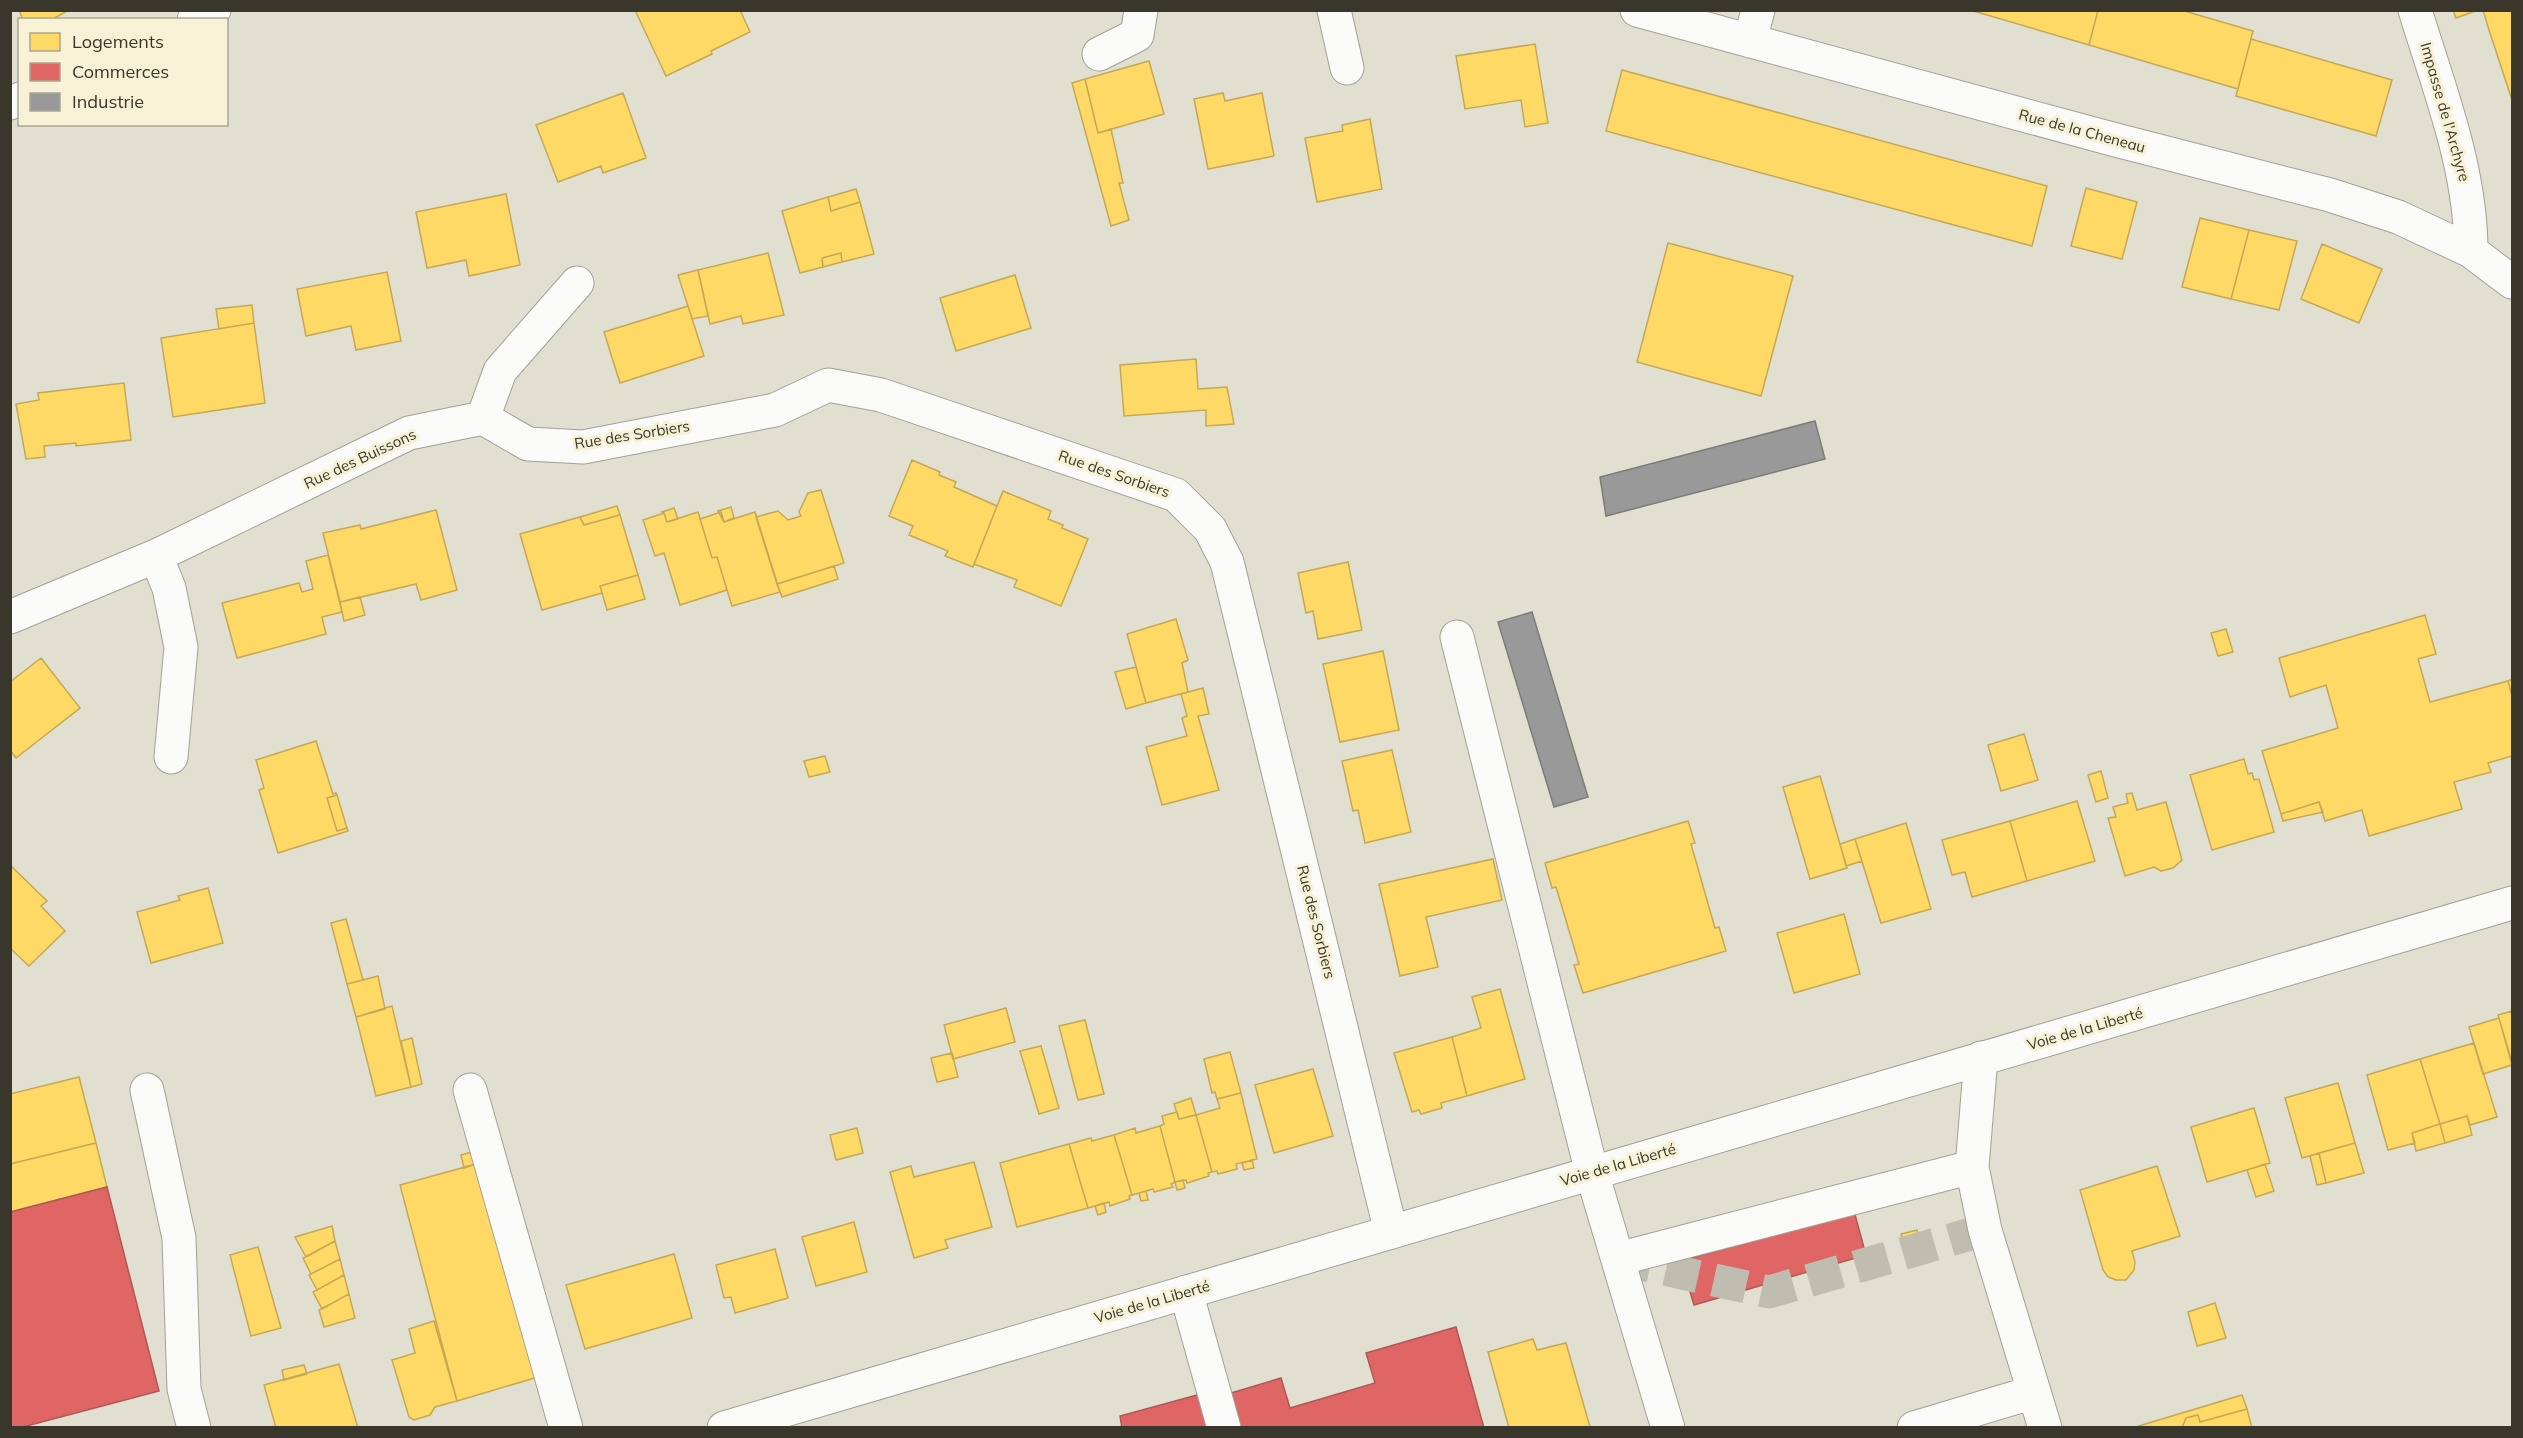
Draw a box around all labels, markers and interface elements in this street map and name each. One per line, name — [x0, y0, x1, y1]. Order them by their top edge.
legend — [18, 18, 228, 126]
text: Logements — [72, 30, 164, 53]
street label: Impasse de l'Archyre — [2417, 40, 2474, 184]
text: Commerces — [72, 60, 169, 83]
text: Industrie — [72, 90, 144, 113]
street label: Rue de la Cheneau — [2017, 104, 2148, 157]
street label: Rue des Sorbiers — [573, 416, 691, 453]
street label: Rue des Buissons — [301, 424, 419, 493]
street label: Rue des Sorbiers — [1056, 446, 1172, 501]
street label: Rue des Sorbiers — [1293, 863, 1340, 981]
street label: Voie de la Liberté — [2025, 1003, 2145, 1054]
street label: Voie de la Liberté — [1558, 1139, 1678, 1190]
street label: Voie de la Liberté — [1092, 1276, 1212, 1327]

